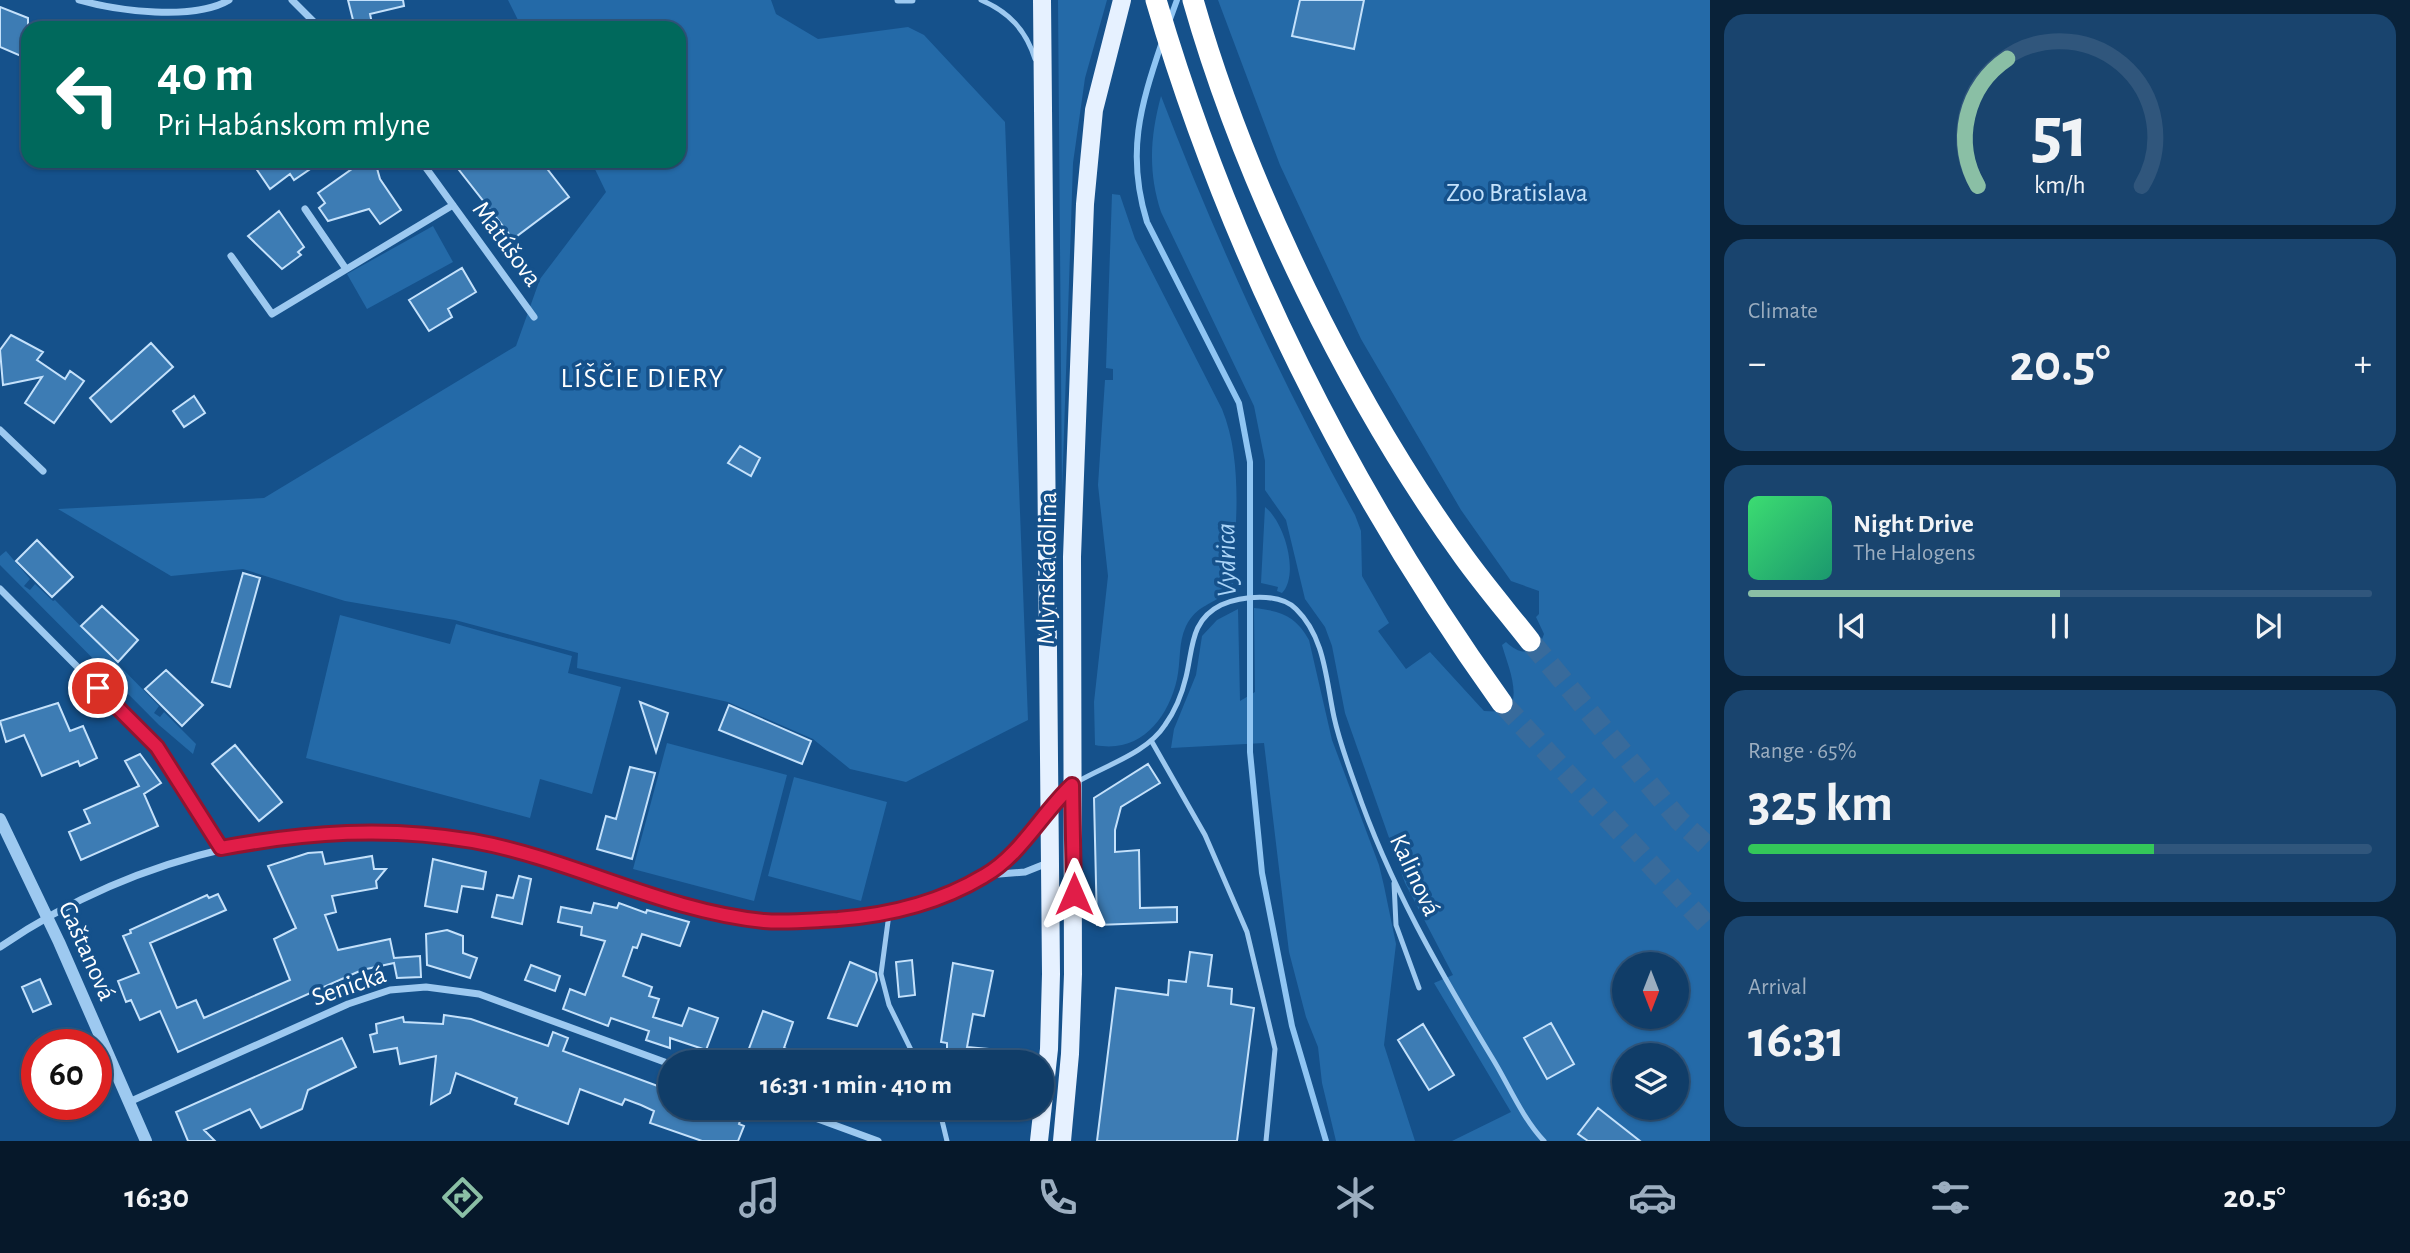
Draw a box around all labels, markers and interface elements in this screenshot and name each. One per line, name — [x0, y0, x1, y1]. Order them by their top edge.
icon: left — [42, 49, 133, 140]
text: 40 m — [157, 51, 254, 100]
text: 51 — [2031, 98, 2089, 171]
text: Pri Habánskom mlyne — [157, 109, 431, 141]
text: km/h — [2034, 173, 2086, 198]
park label: Zoo Bratislava — [1446, 180, 1588, 206]
street label: Matúšova — [468, 197, 546, 291]
text: Climate — [1748, 300, 1818, 323]
text: 20.5° — [2009, 338, 2111, 390]
text: − — [1748, 345, 1766, 383]
text: + — [2354, 345, 2372, 383]
district label: LÍŠČIE DIERY — [560, 362, 726, 393]
street label: Mlynská dolina — [1033, 491, 1061, 645]
text: Night Drive — [1853, 511, 1974, 537]
water label: Vydrica — [1212, 522, 1242, 598]
text: The Halogens — [1853, 542, 1975, 565]
icon: previous — [1833, 607, 1871, 645]
icon: pause — [2041, 607, 2079, 645]
icon: next — [2249, 607, 2287, 645]
pin — [68, 658, 128, 718]
icon: arrive — [79, 669, 117, 707]
text: Range · 65% — [1748, 740, 1857, 763]
text: 325 km — [1748, 778, 1893, 830]
street label: Kalinová — [1385, 830, 1445, 920]
position arrow — [1037, 857, 1111, 931]
street label: Gaštanová — [54, 898, 120, 1004]
north arrow — [1612, 952, 1689, 1029]
map controls — [1612, 952, 1689, 1120]
street label: Senická — [308, 961, 390, 1011]
text: Arrival — [1748, 976, 1807, 999]
text: 16:31 — [1748, 1014, 1845, 1066]
speed limit sign: 60 — [21, 1029, 112, 1120]
button: layers — [1612, 1043, 1689, 1120]
text: 16:31 · 1 min · 410 m — [760, 1072, 952, 1098]
icon: directions — [438, 1173, 487, 1222]
icon: music — [735, 1173, 784, 1222]
icon: phone — [1033, 1173, 1082, 1222]
icon: climate — [1331, 1173, 1380, 1222]
icon: car — [1628, 1173, 1677, 1222]
icon: filters — [1926, 1173, 1975, 1222]
text: 16:30 — [124, 1181, 189, 1213]
text: 20.5° — [2223, 1181, 2286, 1213]

